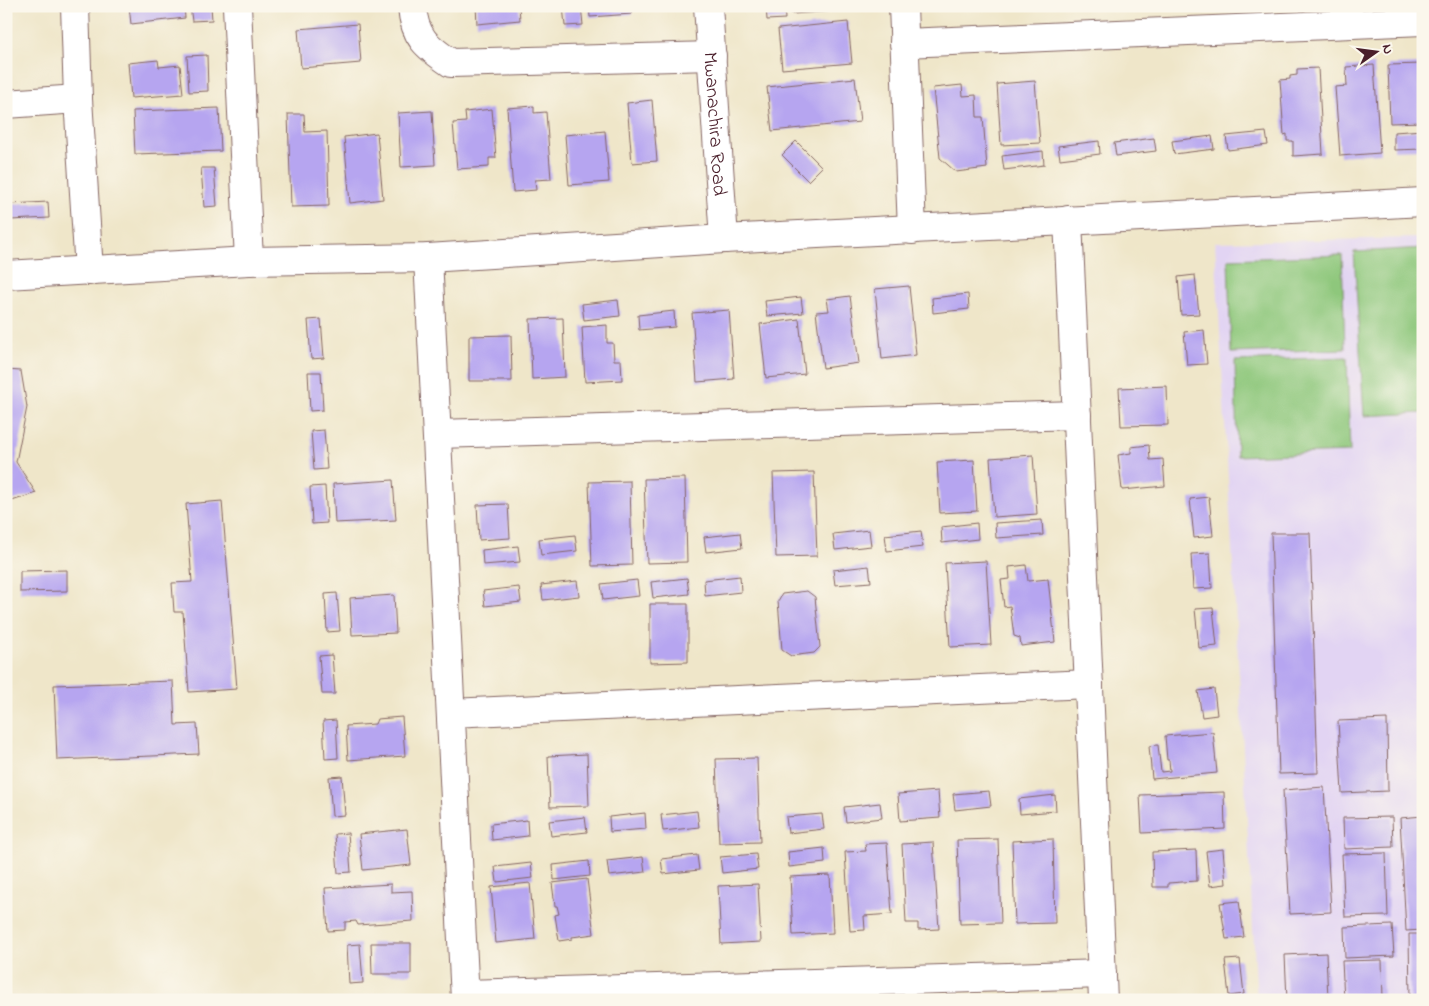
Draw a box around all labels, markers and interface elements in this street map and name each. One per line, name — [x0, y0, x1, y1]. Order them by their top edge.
north arrow — [1352, 28, 1402, 78]
text: N — [1376, 42, 1398, 56]
street label: Mwanachira Road — [694, 51, 733, 197]

